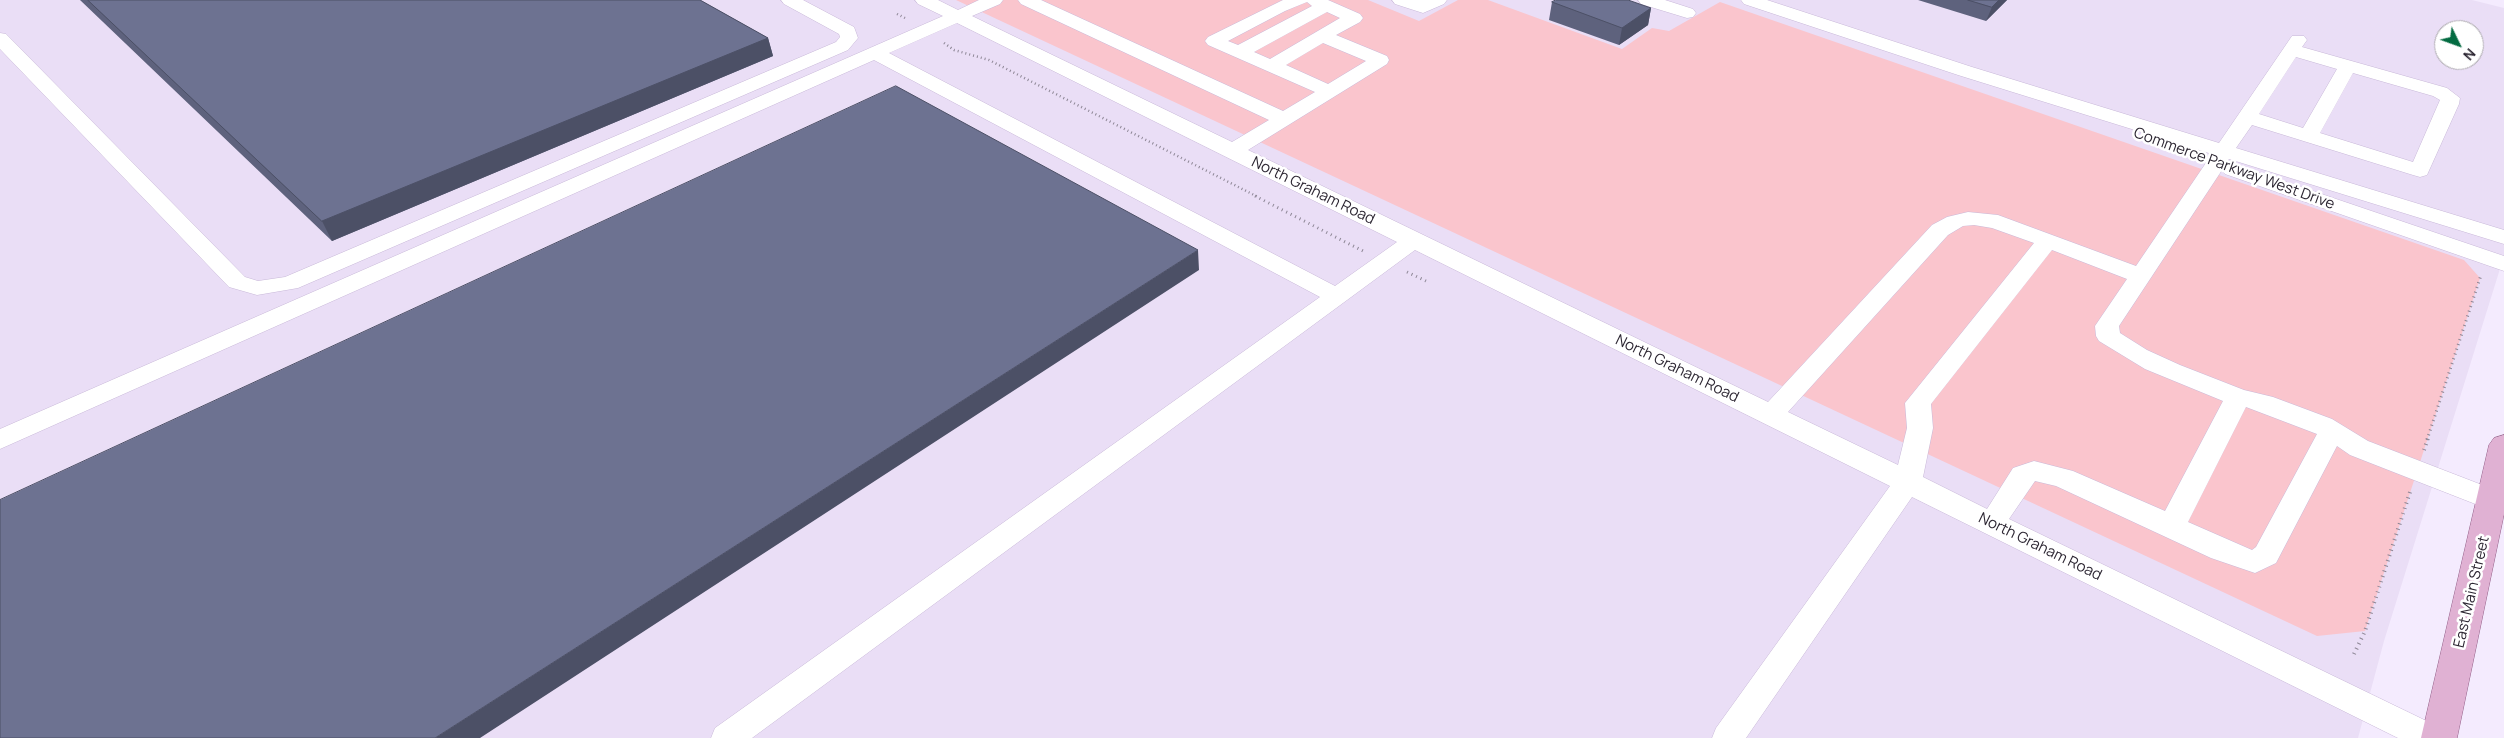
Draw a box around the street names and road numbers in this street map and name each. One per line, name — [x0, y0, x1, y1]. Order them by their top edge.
street label: Commerce Parkway West Drive — [2131, 124, 2337, 214]
street label: North Graham Road — [1248, 153, 1378, 229]
street label: North Graham Road — [1612, 331, 1742, 407]
street label: North Graham Road — [1975, 509, 2105, 585]
street label: East Main Street — [2450, 534, 2494, 650]

